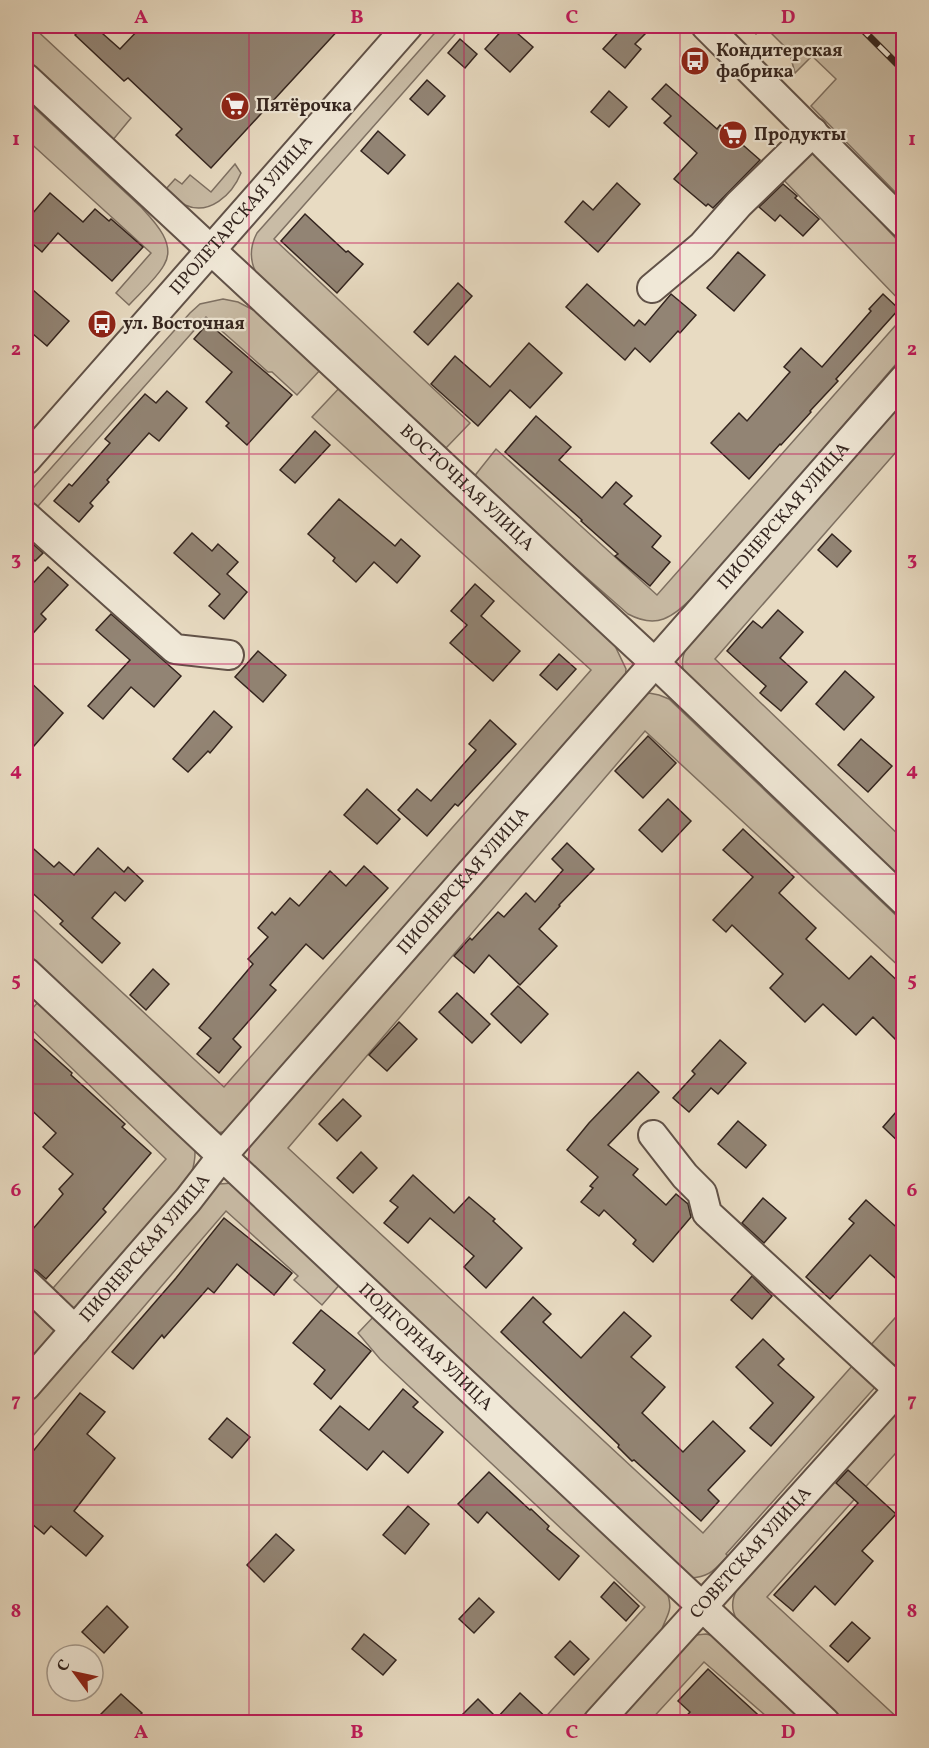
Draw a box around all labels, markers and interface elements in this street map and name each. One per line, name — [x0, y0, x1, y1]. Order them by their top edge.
text: A — [134, 4, 148, 32]
text: B — [350, 4, 364, 32]
text: C — [566, 4, 579, 32]
text: D — [781, 4, 795, 32]
place label: Кондитерская фабрика — [716, 39, 843, 85]
bus stop icon: Кондитерская фабрика — [679, 45, 711, 77]
supermarket icon: Пятёрочка — [219, 90, 251, 122]
place label: Пятёрочка — [256, 94, 352, 119]
supermarket icon: Продукты — [717, 119, 749, 151]
place label: Продукты — [754, 123, 846, 148]
text: 1 — [12, 126, 20, 154]
text: 1 — [908, 126, 916, 154]
street label: ПРОЛЕТАРСКАЯ УЛИЦА — [164, 130, 319, 301]
bus stop icon: ул. Восточная — [86, 308, 118, 340]
place label: ул. Восточная — [123, 312, 245, 337]
text: 2 — [11, 336, 21, 364]
text: 2 — [907, 336, 917, 364]
street label: ВОСТОЧНАЯ УЛИЦА — [394, 419, 540, 557]
street label: ПИОНЕРСКАЯ УЛИЦА — [712, 436, 856, 595]
text: 3 — [11, 546, 21, 574]
text: 3 — [907, 546, 917, 574]
text: 4 — [10, 757, 22, 785]
text: 4 — [906, 757, 918, 785]
street label: ПИОНЕРСКАЯ УЛИЦА — [391, 802, 535, 960]
text: 5 — [11, 967, 21, 995]
text: 5 — [907, 967, 917, 995]
street label: ПИОНЕРСКАЯ УЛИЦА — [74, 1168, 216, 1328]
text: 6 — [11, 1177, 22, 1205]
text: 6 — [907, 1177, 918, 1205]
street label: ПОДГОРНАЯ УЛИЦА — [353, 1278, 499, 1417]
text: 7 — [11, 1387, 21, 1415]
text: 7 — [907, 1387, 917, 1415]
street label: СОВЕТСКАЯ УЛИЦА — [684, 1481, 817, 1625]
text: 8 — [11, 1598, 21, 1626]
text: 8 — [907, 1598, 917, 1626]
north arrow — [45, 1643, 105, 1703]
text: С — [52, 1656, 76, 1676]
text: A — [134, 1719, 148, 1747]
text: B — [350, 1719, 364, 1747]
text: C — [566, 1719, 579, 1747]
text: D — [781, 1719, 795, 1747]

